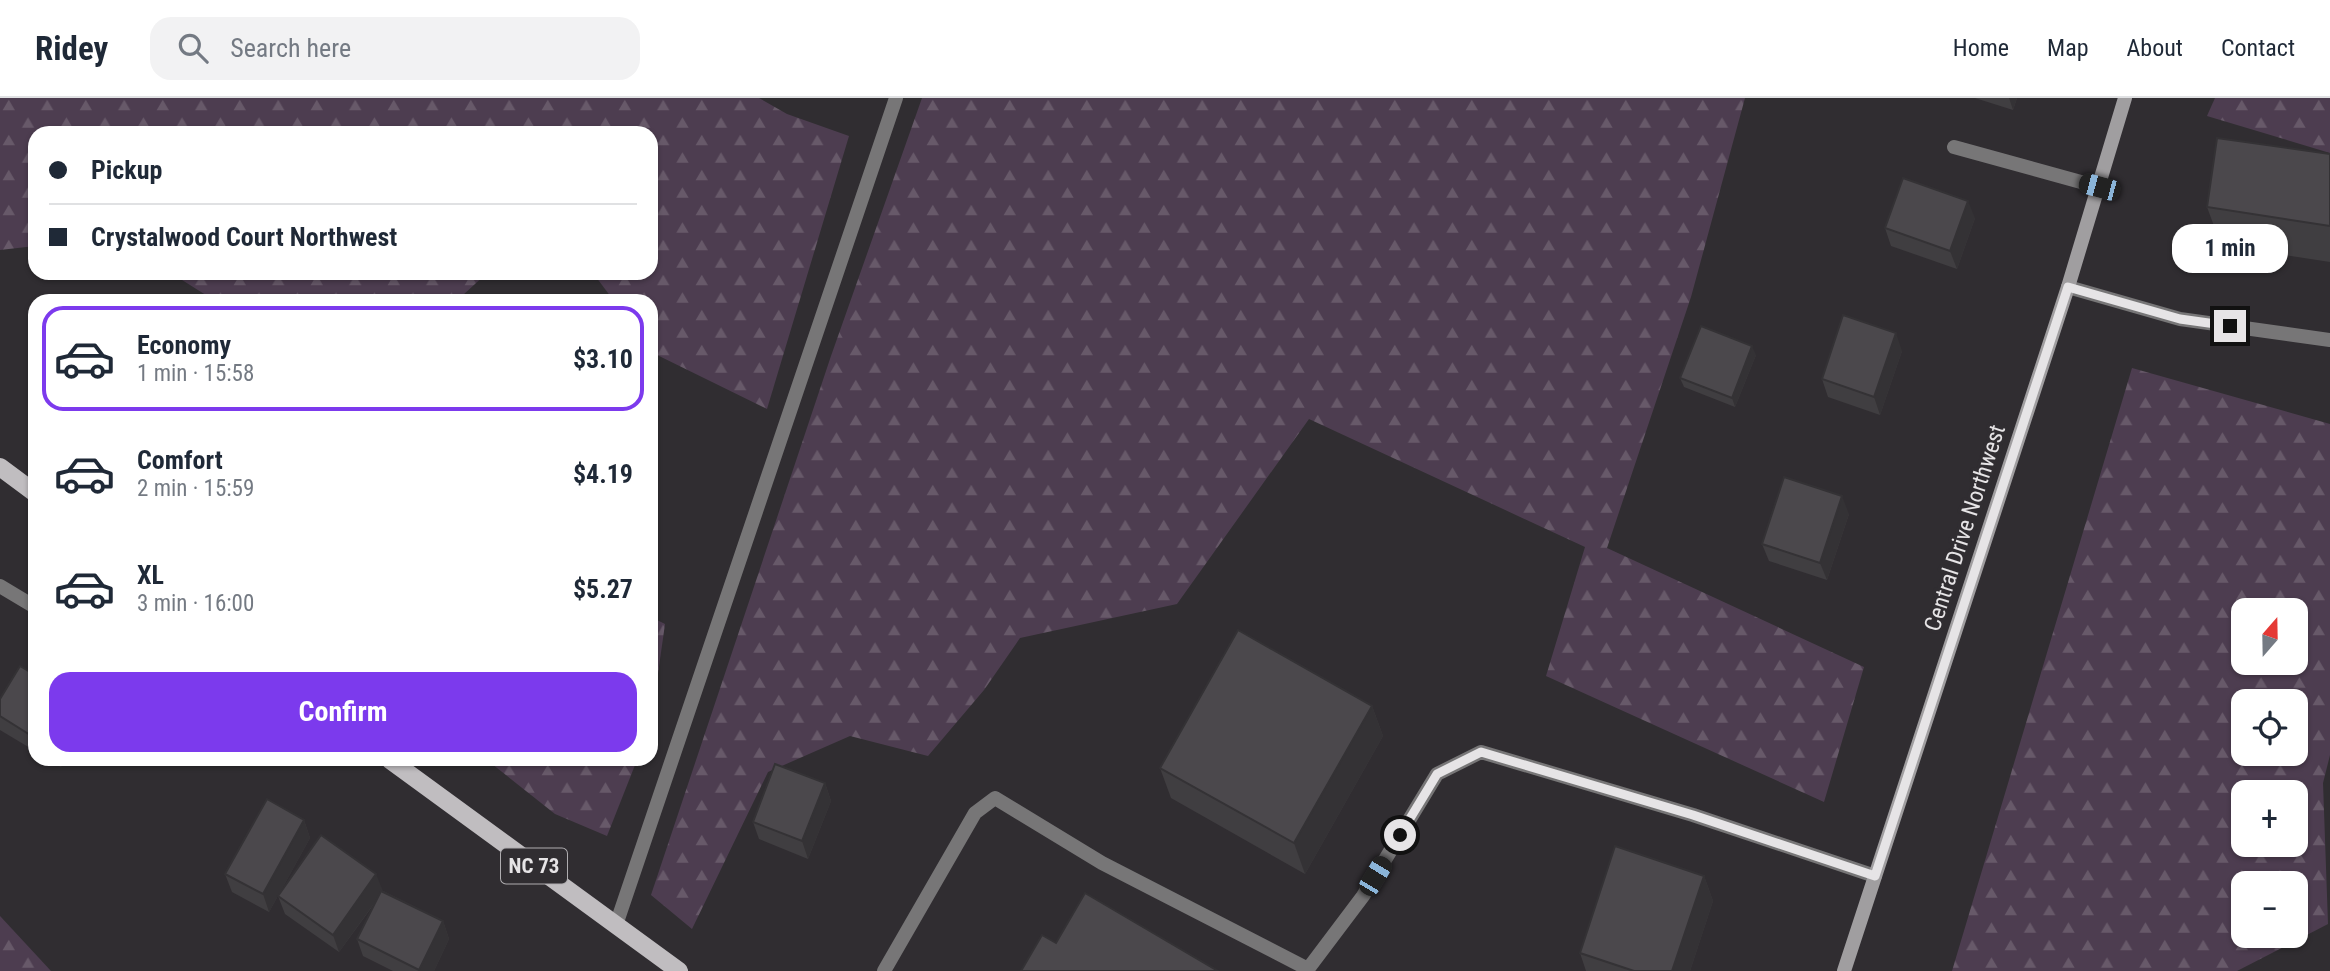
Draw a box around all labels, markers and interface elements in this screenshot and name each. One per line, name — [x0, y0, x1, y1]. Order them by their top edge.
search box — [150, 17, 640, 80]
text: Ridey — [35, 29, 108, 68]
icon: search — [174, 29, 212, 67]
text: Search here — [230, 33, 351, 63]
text: Home — [1953, 34, 2009, 62]
text: Map — [2047, 34, 2089, 62]
text: About — [2127, 34, 2183, 62]
text: Contact — [2221, 34, 2295, 62]
text: Pickup — [91, 155, 162, 185]
car — [2076, 171, 2123, 203]
text: Crystalwood Court Northwest — [91, 222, 397, 252]
callout: 1 min — [2172, 224, 2288, 274]
text: 1 min — [2204, 235, 2256, 262]
route end — [2214, 310, 2246, 342]
icon: car — [53, 327, 116, 390]
text: Economy — [137, 330, 231, 360]
text: $3.10 — [573, 344, 633, 374]
text: 1 min · 15:58 — [137, 360, 254, 387]
street label: Central Drive Northwest — [1919, 421, 2011, 635]
icon: car — [53, 442, 116, 505]
text: Comfort — [137, 445, 223, 475]
text: $4.19 — [573, 459, 633, 489]
text: 2 min · 15:59 — [137, 475, 254, 502]
icon: car — [53, 557, 116, 620]
text: XL — [137, 560, 164, 590]
text: $5.27 — [573, 574, 633, 604]
text: 3 min · 16:00 — [137, 590, 254, 617]
north arrow — [2231, 598, 2308, 676]
map controls — [2231, 598, 2308, 948]
button: Confirm — [49, 672, 637, 752]
button: locate — [2231, 689, 2308, 766]
button: + — [2231, 780, 2308, 857]
route start — [1384, 819, 1416, 851]
road number: NC 73 — [501, 848, 567, 884]
car — [1356, 853, 1395, 899]
button: − — [2231, 871, 2308, 948]

